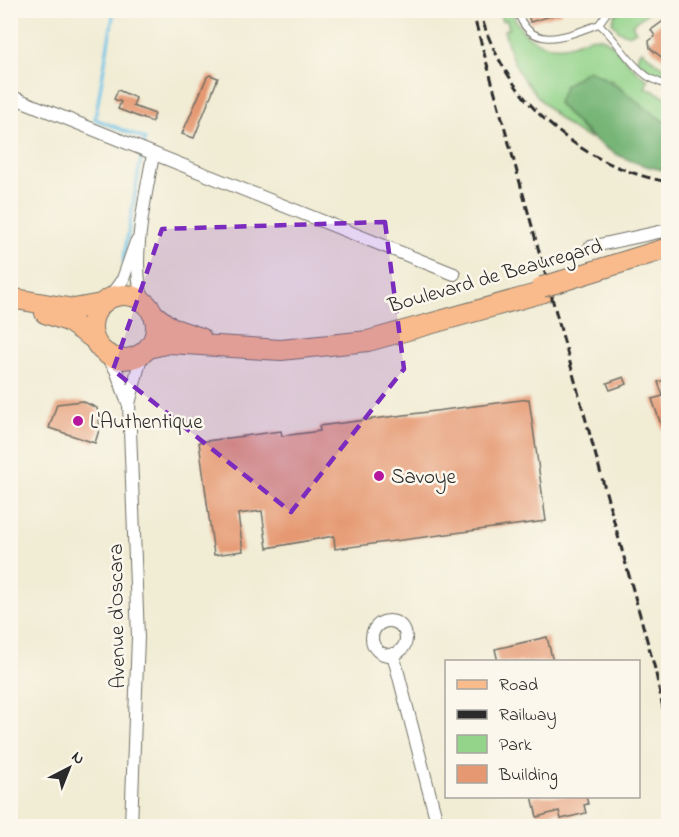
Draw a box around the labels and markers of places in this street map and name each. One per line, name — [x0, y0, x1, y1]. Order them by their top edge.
place label: L'Authentique — [90, 408, 203, 438]
marker: L'Authentique — [71, 414, 85, 428]
place label: Savoye — [391, 463, 457, 495]
marker: Savoye — [372, 469, 386, 483]

